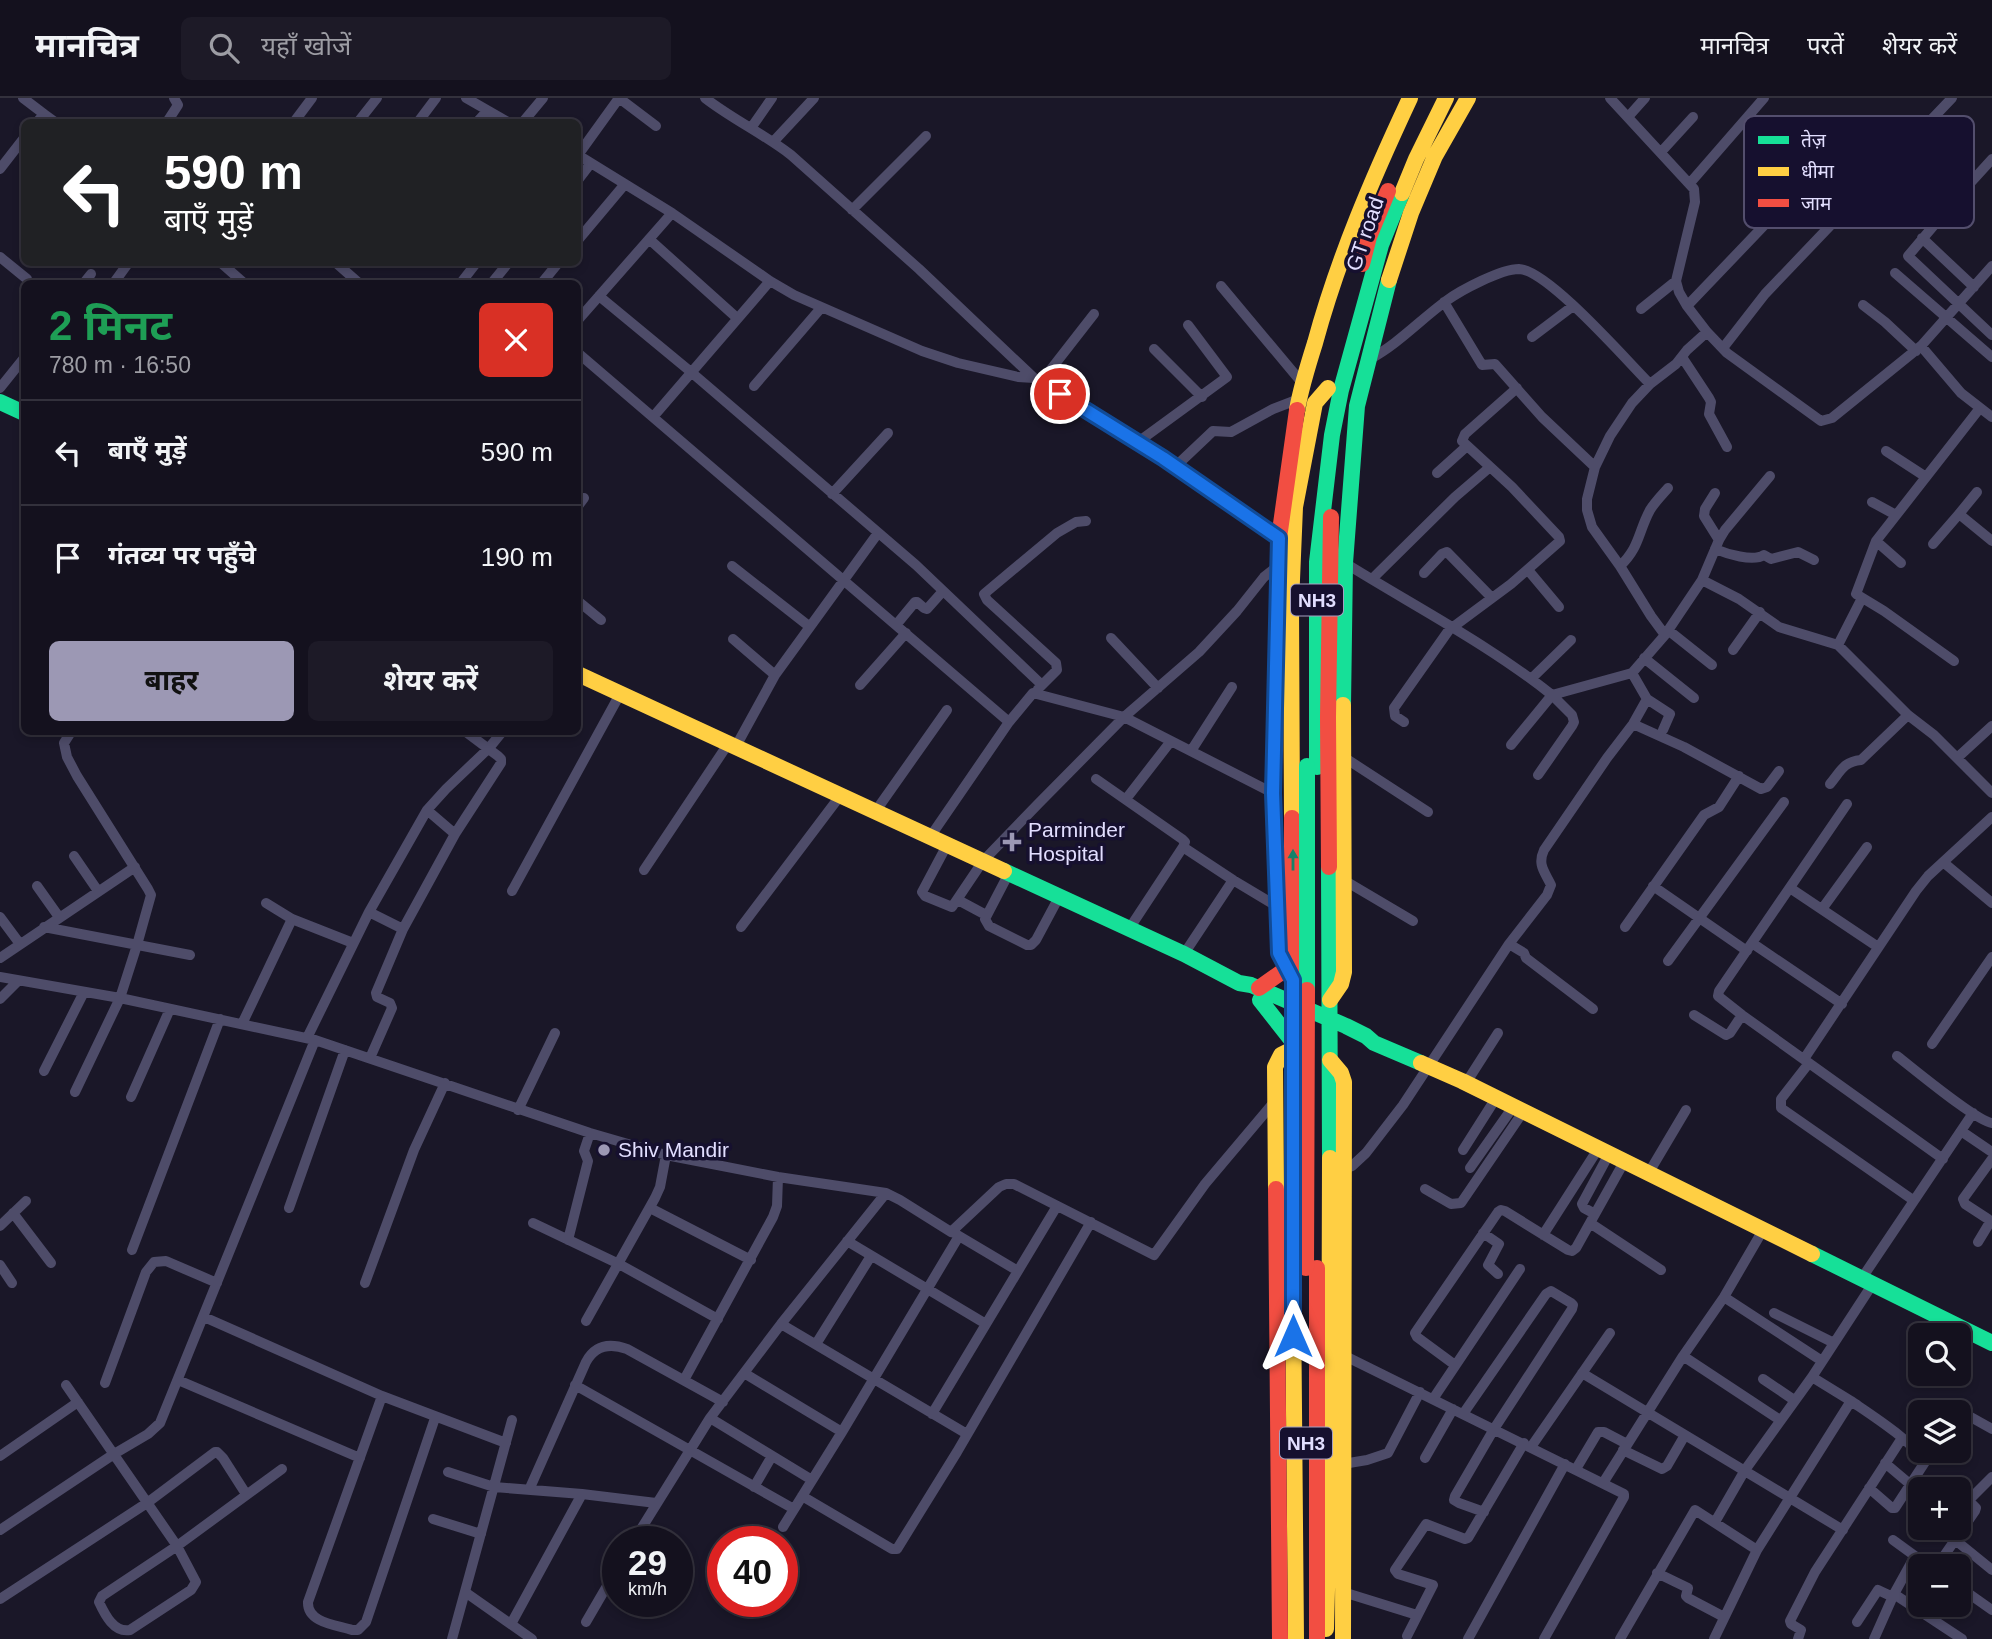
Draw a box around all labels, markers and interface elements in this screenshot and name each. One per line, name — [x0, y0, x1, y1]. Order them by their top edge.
search box — [181, 17, 671, 80]
text: मानचित्र — [35, 27, 139, 64]
icon: search — [205, 29, 243, 67]
text: यहाँ खोजें — [261, 31, 351, 61]
text: मानचित्र — [1700, 32, 1769, 59]
text: परतें — [1807, 32, 1844, 59]
text: शेयर करें — [1882, 32, 1957, 59]
legend — [1744, 116, 1974, 228]
text: तेज़ — [1801, 129, 1827, 151]
text: 590 m — [164, 145, 303, 199]
icon: left — [49, 147, 140, 238]
text: धीमा — [1801, 161, 1835, 182]
text: जाम — [1801, 193, 1832, 214]
street label: GT road — [1341, 194, 1388, 274]
text: बाएँ मुड़ें — [164, 202, 253, 238]
text: 2 मिनट — [49, 302, 172, 349]
button: close — [479, 303, 553, 377]
text: 780 m · 16:50 — [49, 352, 191, 378]
pin — [1030, 364, 1090, 424]
icon: arrive — [1041, 375, 1079, 413]
icon: left — [49, 434, 87, 472]
text: बाएँ मुड़ें — [108, 435, 187, 465]
text: 590 m — [481, 437, 553, 467]
icon: arrive — [49, 539, 87, 577]
text: गंतव्य पर पहुँचे — [108, 540, 256, 570]
text: 190 m — [481, 542, 553, 572]
road number: NH3 — [1291, 584, 1343, 615]
button: बाहर — [49, 641, 294, 721]
button: शेयर करें — [308, 641, 553, 721]
place label: Parminder Hospital — [1028, 818, 1125, 865]
marker: Parminder Hospital — [1002, 832, 1022, 852]
one-way arrow — [1287, 849, 1299, 871]
place label: Shiv Mandir — [618, 1138, 729, 1161]
marker: Shiv Mandir — [596, 1142, 612, 1158]
position arrow — [1256, 1299, 1330, 1373]
map controls — [1908, 1323, 1971, 1617]
button: search — [1908, 1323, 1971, 1386]
button: layers — [1908, 1400, 1971, 1463]
road number: NH3 — [1280, 1428, 1332, 1458]
button: + — [1908, 1477, 1971, 1540]
speed limit sign: 40 — [707, 1526, 798, 1617]
text: 29 — [628, 1543, 667, 1582]
button: − — [1908, 1554, 1971, 1617]
text: km/h — [628, 1579, 667, 1599]

